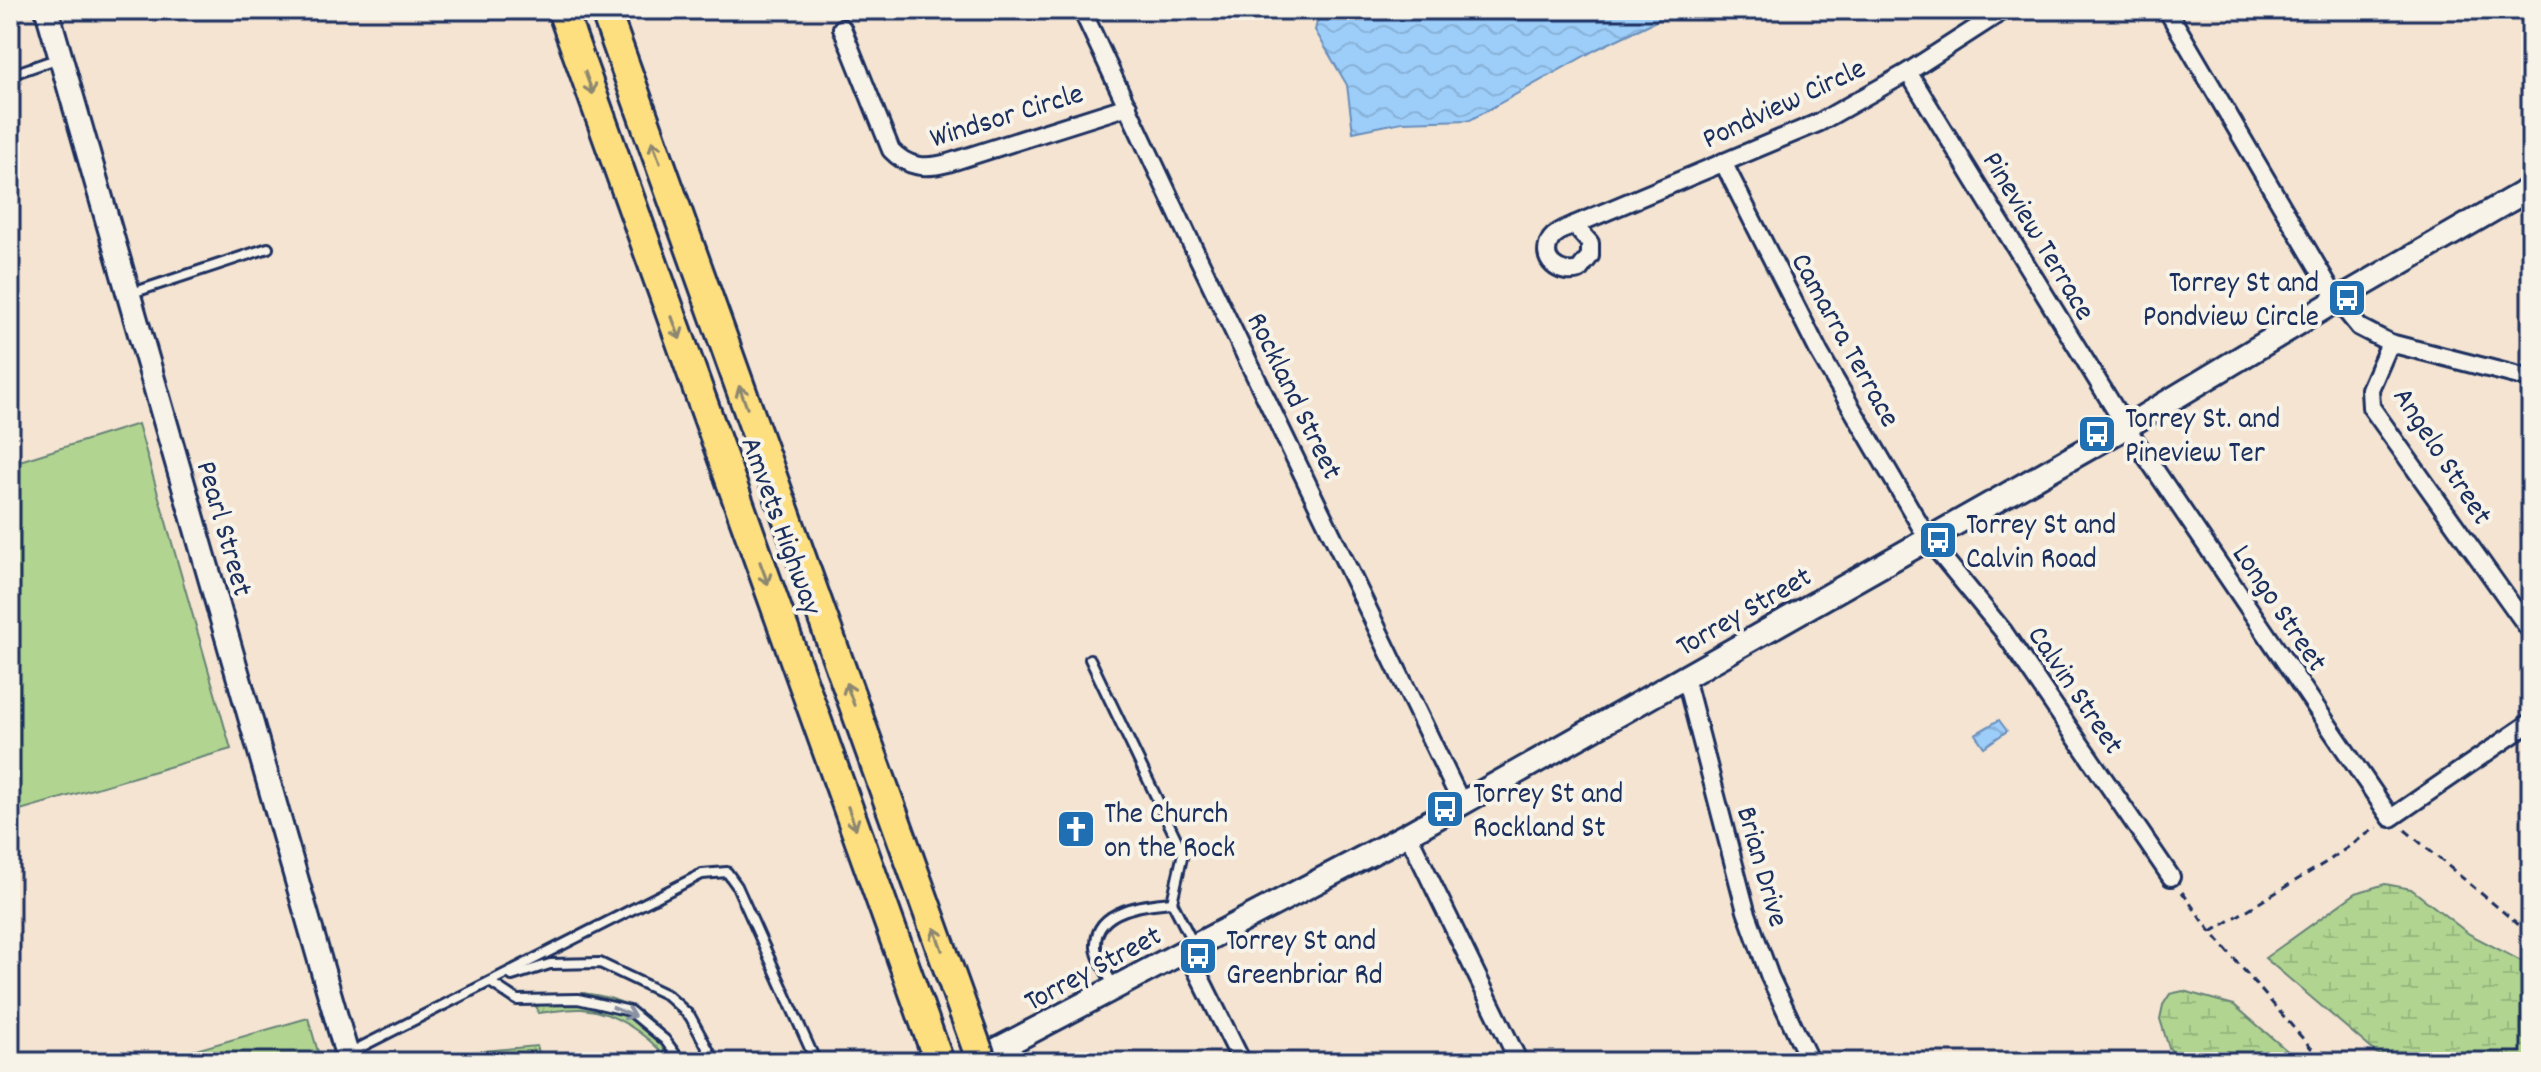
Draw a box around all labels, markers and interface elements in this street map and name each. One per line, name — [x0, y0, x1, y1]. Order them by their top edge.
street label: Pondview Circle — [1696, 49, 1874, 163]
one-way arrow — [582, 71, 597, 96]
street label: Windsor Circle — [925, 75, 1089, 162]
one-way arrow — [647, 140, 662, 165]
street label: Pineview Terrace — [1969, 145, 2104, 330]
street label: Camarra Terrace — [1777, 246, 1909, 436]
place label: Torrey St and Pondview Circle — [2143, 264, 2319, 341]
bus stop icon: Torrey St and Pondview Circle — [2326, 277, 2368, 319]
street label: Rockland Street — [1233, 306, 1351, 488]
one-way arrow — [670, 315, 684, 340]
street label: Angelo Street — [2379, 380, 2501, 535]
one-way arrow — [735, 385, 750, 410]
place label: Torrey St. and Pineview Ter — [2125, 400, 2280, 477]
bus stop icon: Torrey St. and Pineview Ter — [2076, 413, 2118, 455]
street label: Amvets Highway — [727, 432, 831, 622]
street label: Pearl Street — [182, 457, 261, 602]
place label: Torrey St and Calvin Road — [1966, 506, 2116, 583]
bus stop icon: Torrey St and Calvin Road — [1917, 519, 1959, 561]
street label: Longo Street — [2219, 537, 2336, 682]
street label: Torrey Street — [1670, 558, 1821, 670]
one-way arrow — [758, 560, 772, 585]
street label: Calvin Street — [2014, 618, 2132, 765]
one-way arrow — [842, 682, 856, 707]
place label: Torrey St and Rockland St — [1473, 775, 1623, 852]
bus stop icon: Torrey St and Rockland St — [1424, 788, 1466, 830]
place label: The Church on the Rock — [1104, 795, 1235, 872]
street label: Brian Drive — [1722, 802, 1797, 933]
one-way arrow — [846, 805, 860, 829]
church icon: The Church on the Rock — [1055, 808, 1097, 850]
street label: Torrey Street — [1018, 917, 1170, 1025]
place label: Torrey St and Greenbriar Rd — [1226, 922, 1383, 999]
one-way arrow — [929, 927, 944, 952]
bus stop icon: Torrey St and Greenbriar Rd — [1177, 935, 1219, 977]
one-way arrow — [611, 1005, 635, 1020]

